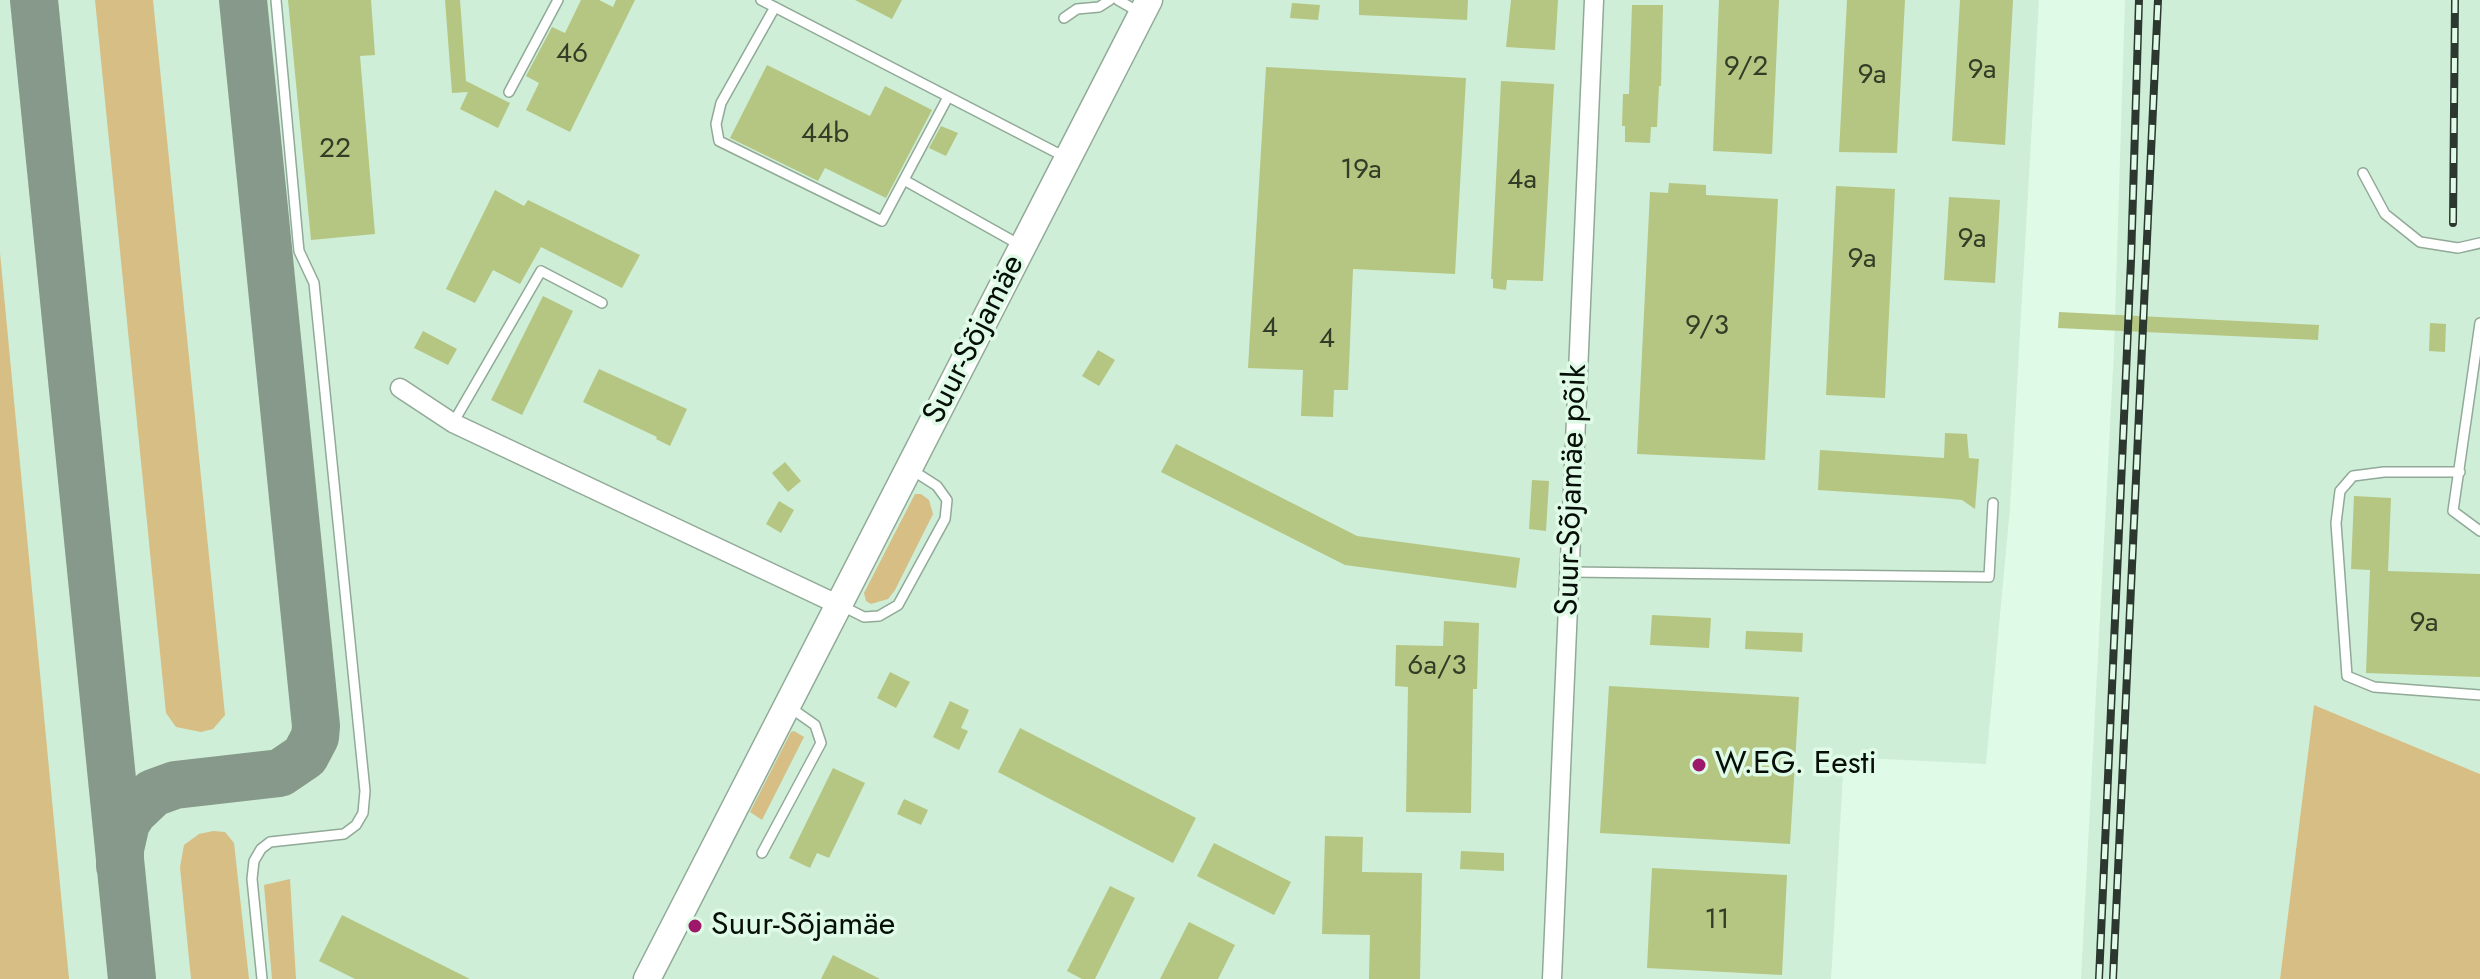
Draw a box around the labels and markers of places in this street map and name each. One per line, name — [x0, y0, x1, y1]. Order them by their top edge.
place label: W.EG. Eesti — [1715, 746, 1877, 784]
marker: W.EG. Eesti — [1690, 756, 1708, 774]
place label: Suur-Sõjamäe — [711, 907, 895, 945]
marker: Suur-Sõjamäe — [686, 917, 704, 935]

